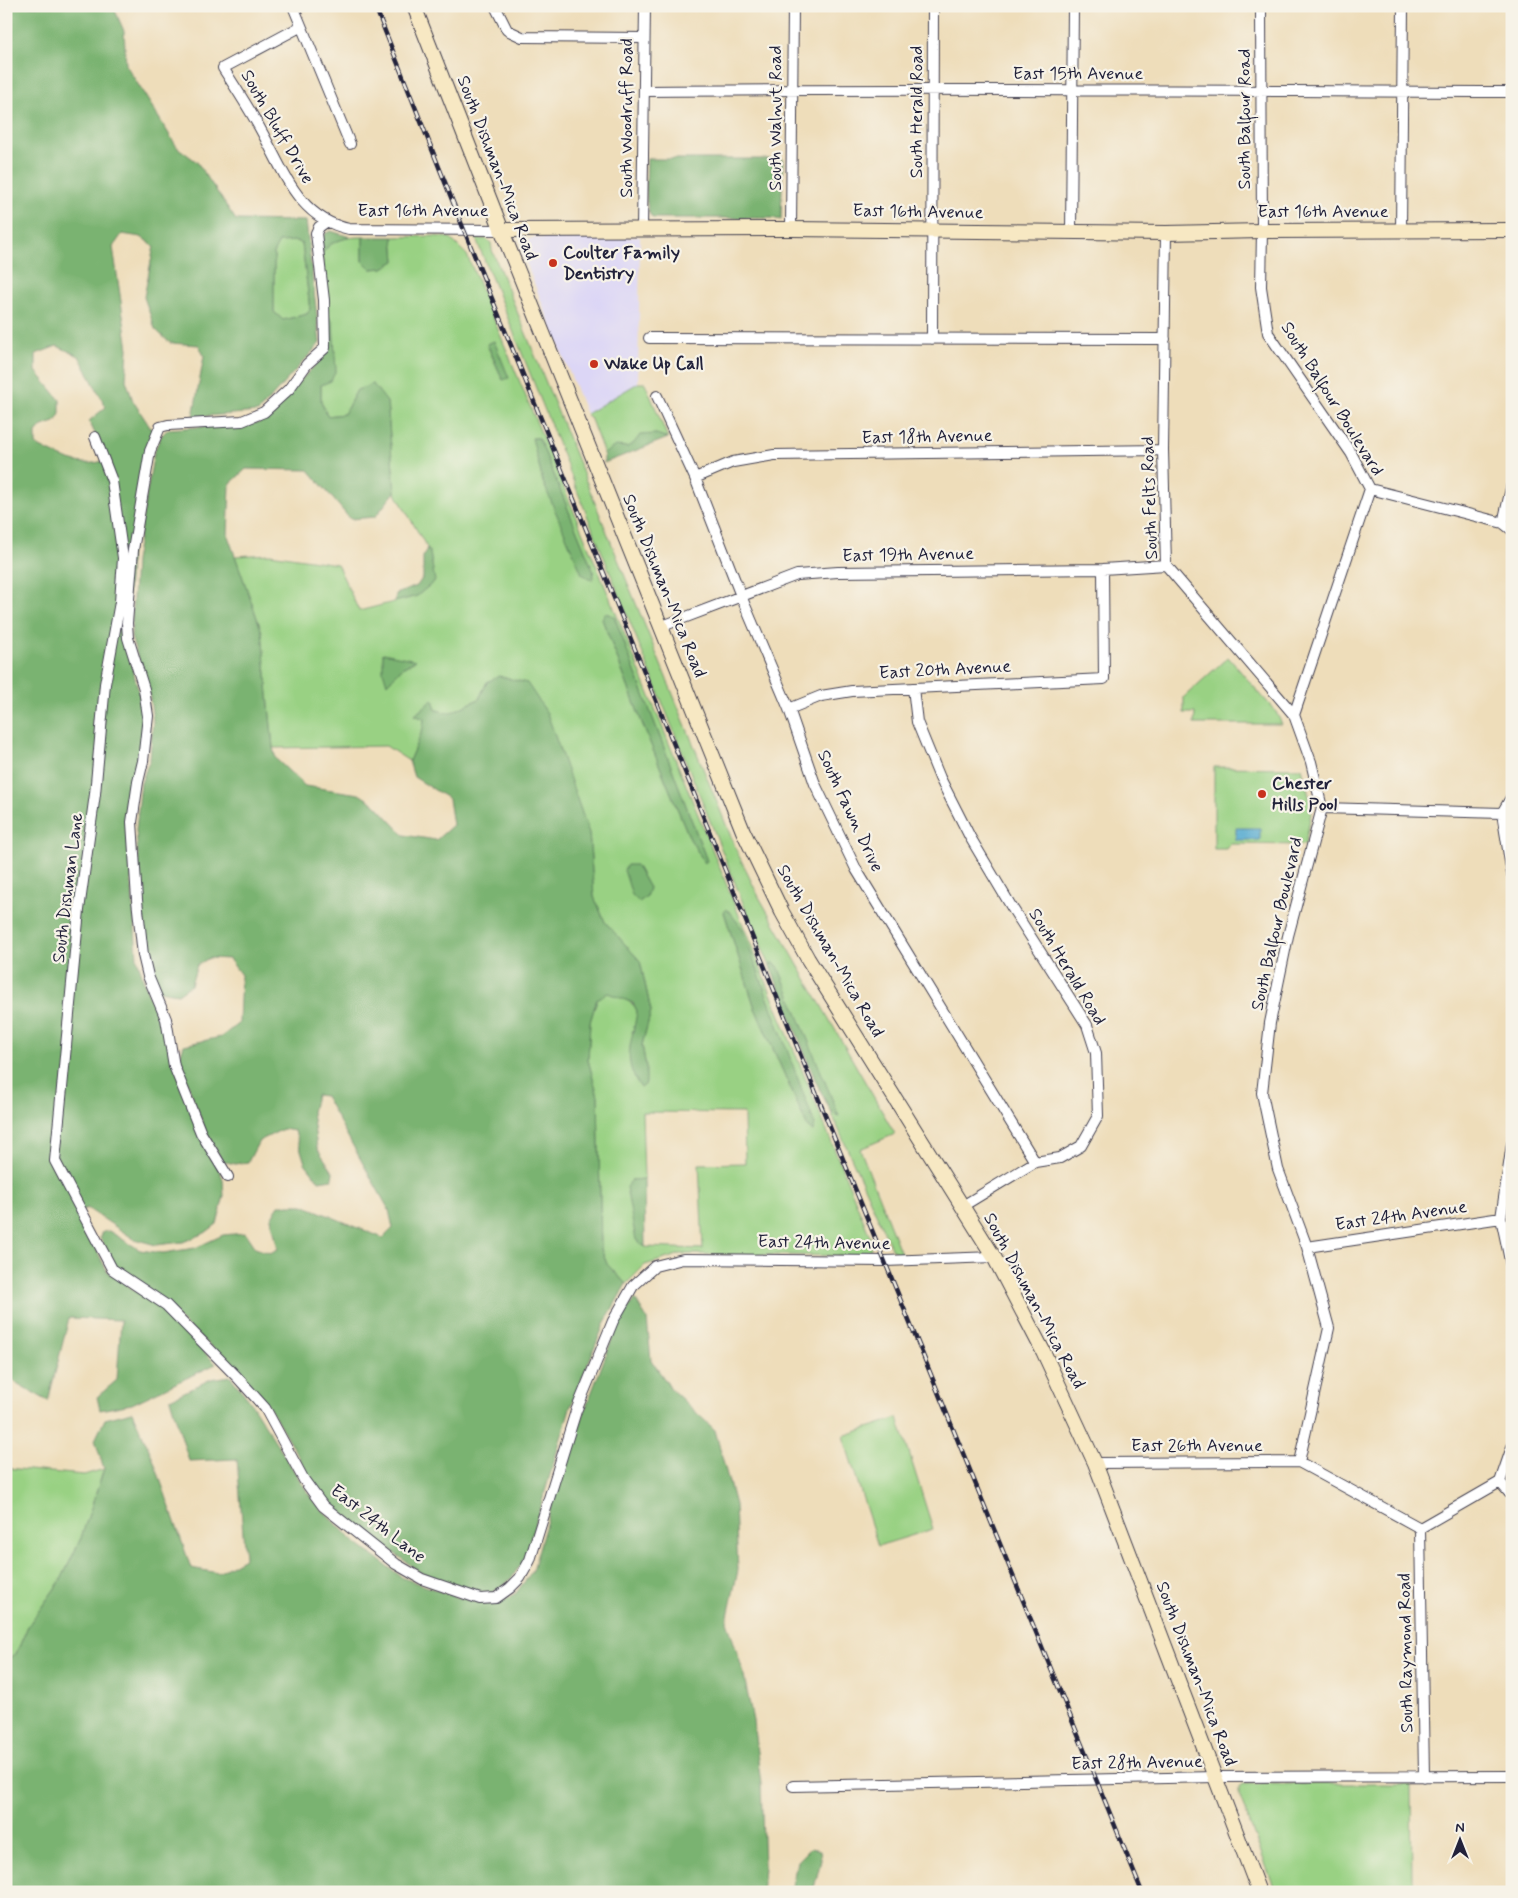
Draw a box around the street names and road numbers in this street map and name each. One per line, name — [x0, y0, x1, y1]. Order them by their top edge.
street label: South Woodruff Road — [615, 38, 639, 198]
street label: South Walnut Road — [764, 45, 788, 191]
street label: South Herald Road — [905, 46, 929, 178]
street label: South Balfour Road — [1233, 49, 1259, 189]
street label: East 15th Avenue — [1013, 62, 1143, 86]
street label: South Bluff Drive — [235, 66, 319, 188]
street label: South Dishman-Mica Road — [451, 72, 543, 264]
street label: East 16th Avenue — [357, 199, 489, 223]
street label: East 16th Avenue — [852, 199, 984, 225]
street label: East 16th Avenue — [1257, 200, 1389, 224]
street label: South Balfour Boulevard — [1273, 317, 1389, 482]
street label: East 18th Avenue — [861, 424, 993, 450]
street label: South Felts Road — [1136, 436, 1164, 560]
street label: South Dishman-Mica Road — [616, 491, 712, 681]
street label: East 19th Avenue — [842, 542, 974, 568]
street label: East 20th Avenue — [878, 655, 1012, 685]
street label: South Fawn Drive — [811, 746, 889, 876]
street label: South Dishman Lane — [47, 812, 89, 964]
street label: South Balfour Boulevard — [1245, 835, 1311, 1014]
street label: South Dishman-Mica Road — [771, 860, 889, 1042]
street label: South Herald Road — [1023, 904, 1111, 1030]
street label: East 24th Avenue — [1334, 1195, 1469, 1237]
street label: South Dishman-Mica Road — [977, 1209, 1091, 1393]
street label: East 24th Avenue — [757, 1230, 891, 1256]
street label: East 26th Avenue — [1131, 1434, 1263, 1458]
street label: East 24th Lane — [325, 1479, 431, 1569]
street label: South Raymond Road — [1393, 1573, 1419, 1733]
street label: South Dishman-Mica Road — [1150, 1578, 1242, 1770]
street label: East 28th Avenue — [1071, 1750, 1203, 1776]

